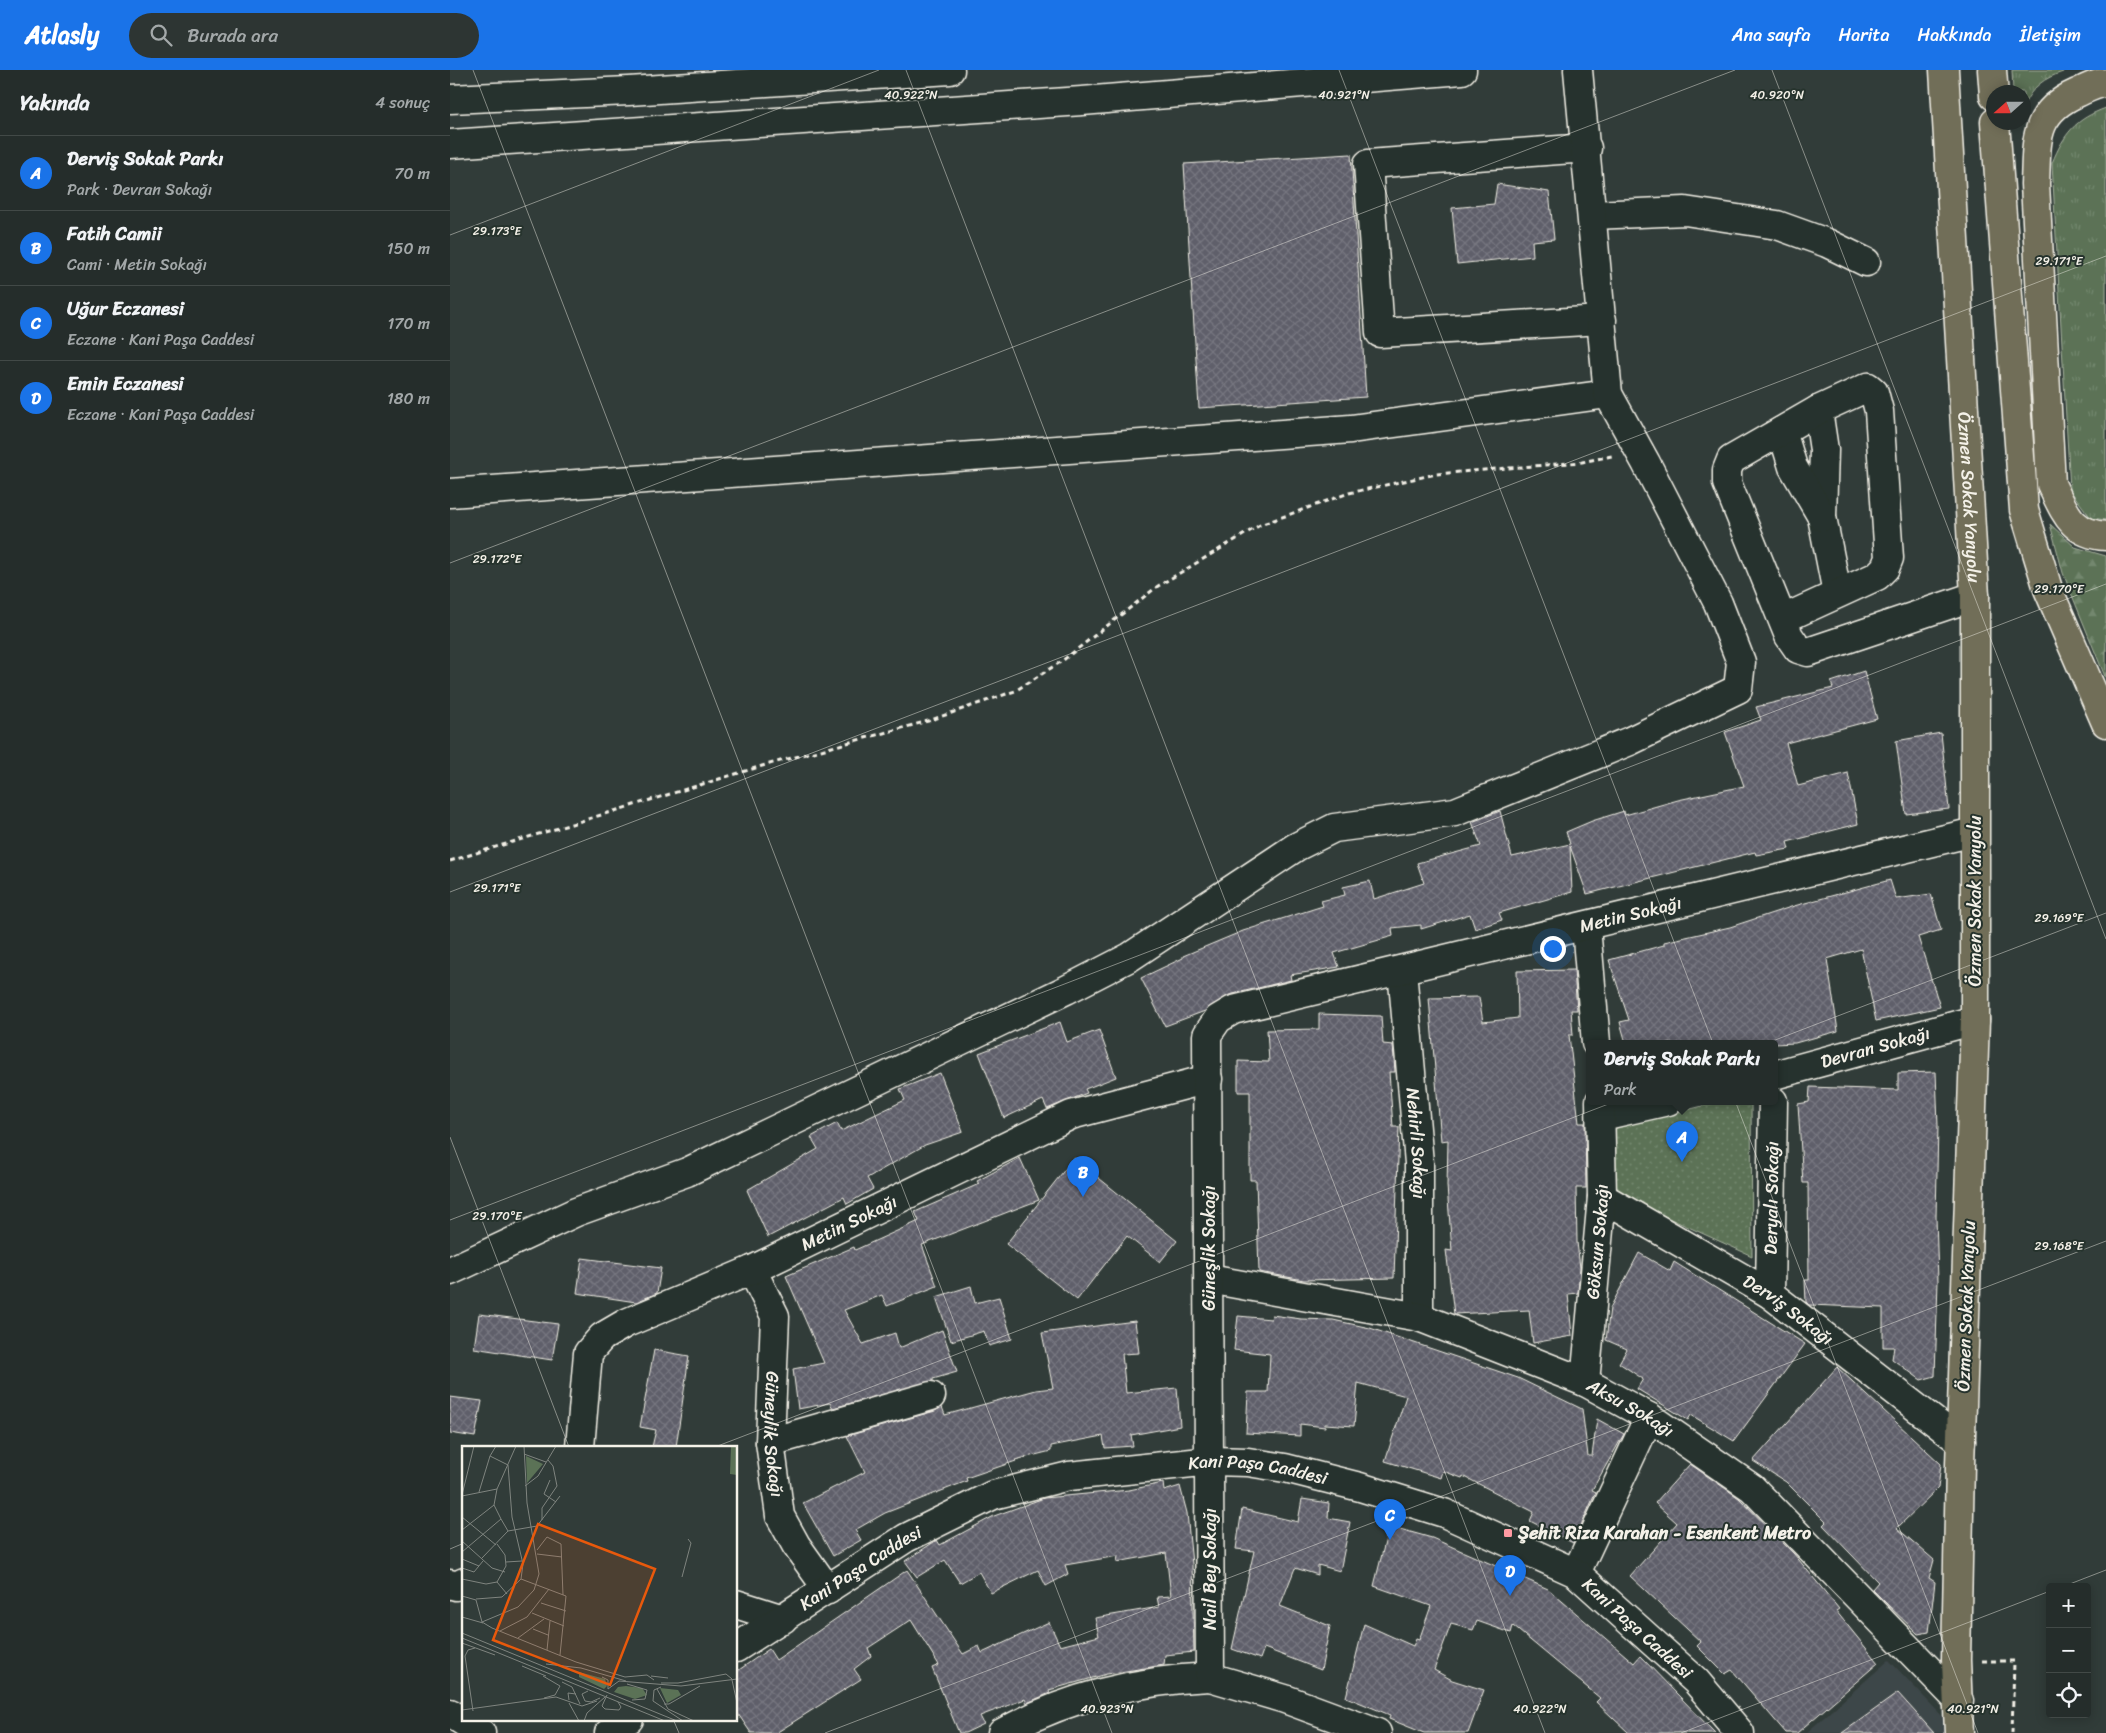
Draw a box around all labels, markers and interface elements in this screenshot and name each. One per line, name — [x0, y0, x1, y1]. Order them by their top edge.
search box — [129, 13, 479, 58]
text: Atlasly — [25, 14, 99, 56]
text: Burada ara — [187, 19, 278, 52]
text: Ana sayfa — [1732, 19, 1810, 51]
text: Harita — [1838, 19, 1889, 51]
text: Hakkında — [1917, 19, 1992, 51]
text: İletişim — [2020, 19, 2081, 51]
icon: search — [147, 21, 175, 49]
text: Yakında — [20, 84, 90, 122]
text: 40.922°N — [884, 84, 938, 106]
text: 40.921°N — [1318, 84, 1370, 106]
text: 40.920°N — [1750, 84, 1805, 106]
north arrow — [1986, 85, 2031, 130]
text: 4 sonuç — [375, 88, 430, 117]
text: Derviş Sokak Parkı — [67, 142, 224, 175]
text: A — [31, 159, 41, 188]
text: 70 m — [394, 159, 430, 188]
text: Park · Devran Sokağı — [67, 175, 212, 204]
text: Fatih Camii — [67, 217, 162, 250]
text: 29.173°E — [473, 220, 522, 242]
text: B — [31, 234, 41, 263]
text: 150 m — [387, 234, 430, 263]
text: Cami · Metin Sokağı — [67, 250, 207, 279]
text: 29.171°E — [2036, 250, 2084, 272]
text: Uğur Eczanesi — [67, 292, 184, 325]
text: C — [31, 309, 41, 338]
text: 170 m — [387, 309, 430, 338]
text: Eczane · Kani Paşa Caddesi — [67, 325, 254, 354]
text: Emin Eczanesi — [67, 367, 184, 400]
text: D — [31, 384, 41, 413]
text: 180 m — [387, 384, 430, 413]
text: Eczane · Kani Paşa Caddesi — [67, 400, 254, 429]
street label: Özmen Sokak Yanyolu — [1948, 411, 1990, 584]
text: 29.172°E — [473, 548, 523, 570]
text: 29.170°E — [2034, 578, 2085, 600]
street label: Özmen Sokak Yanyolu — [1959, 815, 1991, 987]
text: 29.171°E — [474, 877, 522, 899]
street label: Metin Sokağı — [1576, 887, 1685, 942]
text: 29.169°E — [2034, 907, 2085, 929]
your location — [1540, 936, 1566, 962]
street label: Devran Sokağı — [1817, 1017, 1934, 1078]
popup — [1586, 1040, 1778, 1105]
text: Derviş Sokak Parkı — [1604, 1042, 1760, 1075]
text: Park — [1604, 1075, 1637, 1104]
street label: Nehirli Sokağı — [1396, 1086, 1435, 1199]
pin: A — [1666, 1121, 1698, 1162]
street label: Deryalı Sokağı — [1755, 1141, 1788, 1255]
pin: B — [1067, 1156, 1099, 1197]
street label: Göksun Sokağı — [1577, 1184, 1618, 1301]
street label: Güneşlik Sokağı — [1193, 1185, 1225, 1311]
street label: Metin Sokağı — [795, 1186, 903, 1260]
text: 29.170°E — [472, 1205, 523, 1227]
street label: Özmen Sokak Yanyolu — [1947, 1220, 1985, 1392]
text: 29.168°E — [2035, 1235, 2085, 1257]
street label: Derviş Sokağı — [1737, 1265, 1841, 1354]
street label: Aksu Sokağı — [1580, 1369, 1681, 1446]
street label: Güneylik Sokağı — [754, 1371, 793, 1499]
street label: Kani Paşa Caddesi — [1186, 1445, 1332, 1494]
inset map — [462, 1446, 738, 1720]
pin: C — [1374, 1499, 1406, 1540]
street label: Nail Bey Sokağı — [1194, 1508, 1226, 1630]
street label: Kani Paşa Caddesi — [792, 1516, 928, 1619]
place label: Şehi̇t Riza Karahan - Esenkent Metro — [1517, 1517, 1812, 1549]
marker: Şehi̇t Riza Karahan - Esenkent Metro — [1502, 1527, 1514, 1539]
pin: D — [1494, 1555, 1526, 1596]
street label: Kani Paşa Caddesi — [1574, 1569, 1701, 1688]
map controls — [2046, 1583, 2091, 1718]
button: + — [2046, 1583, 2091, 1628]
button: − — [2046, 1628, 2091, 1673]
button: locate — [2046, 1673, 2091, 1718]
text: 40.923°N — [1080, 1698, 1134, 1720]
text: 40.922°N — [1513, 1698, 1567, 1720]
text: 40.921°N — [1947, 1698, 1999, 1720]

